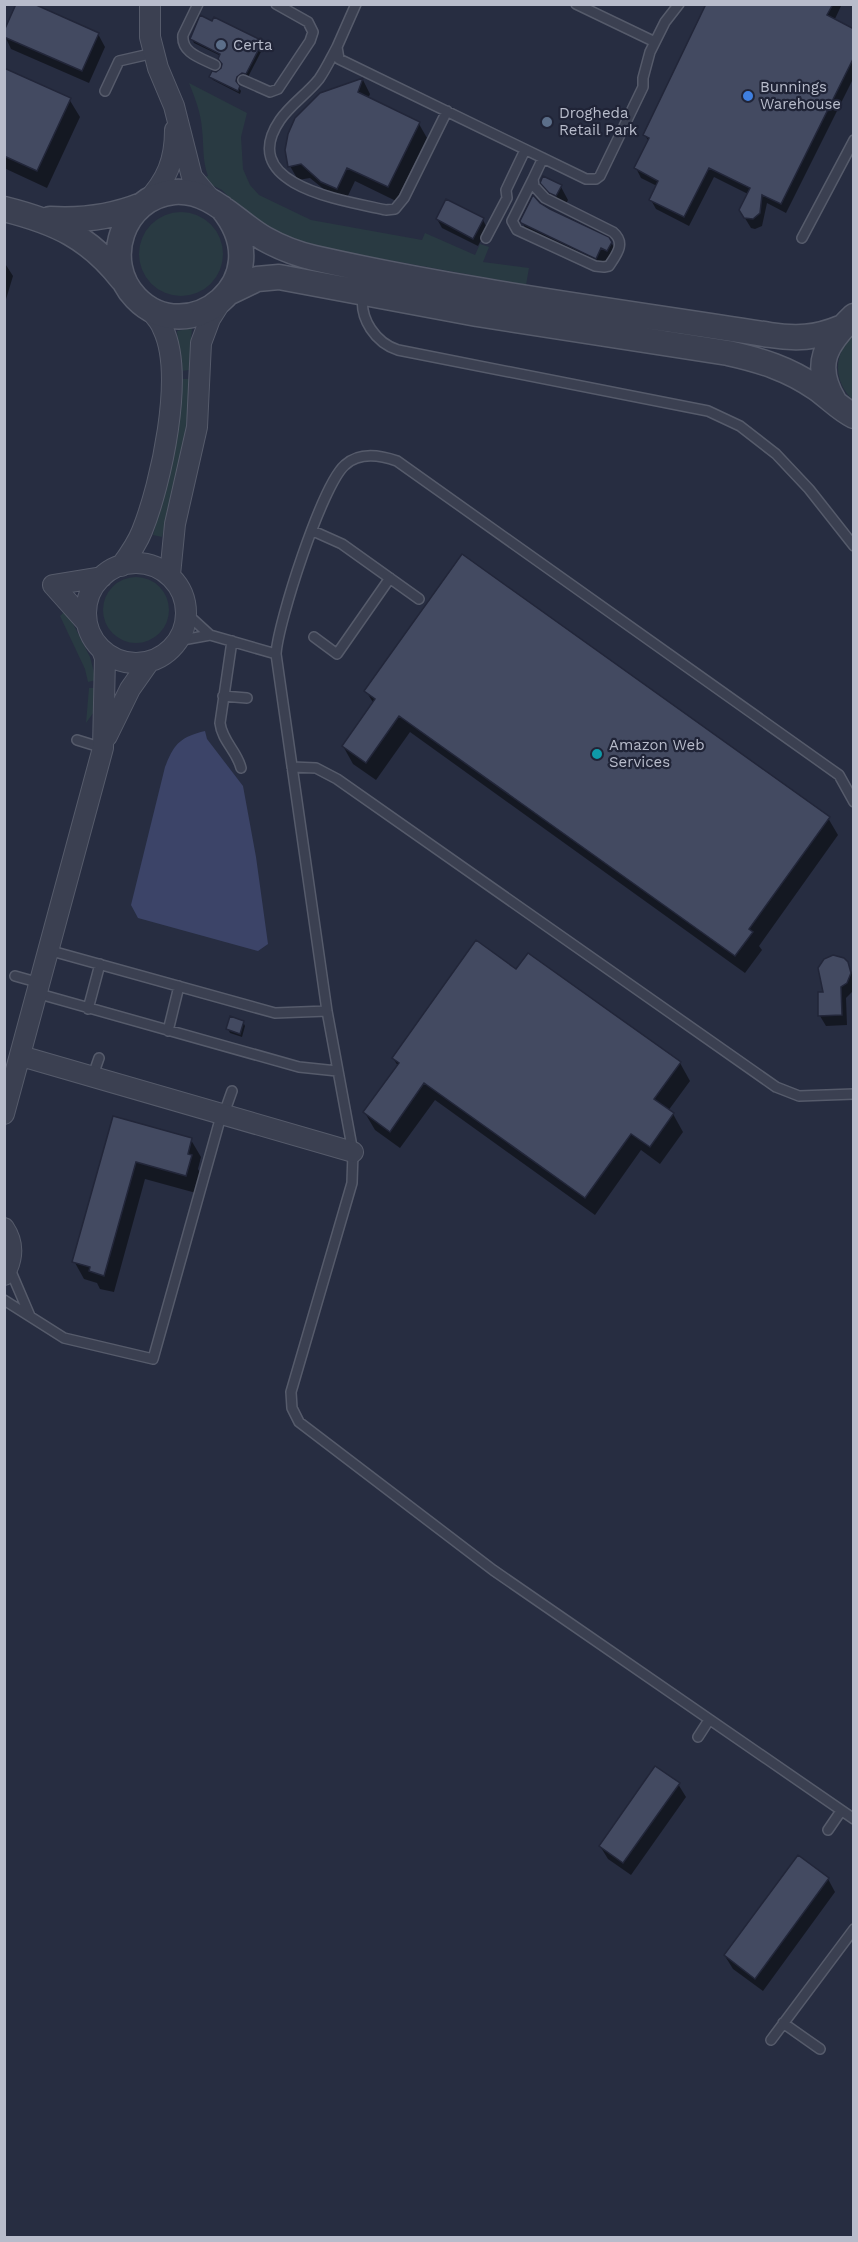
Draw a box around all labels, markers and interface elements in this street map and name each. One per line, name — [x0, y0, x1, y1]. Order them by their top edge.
place label: Certa — [233, 36, 273, 54]
marker: Certa — [214, 38, 228, 52]
place label: Bunnings Warehouse — [760, 78, 841, 113]
marker: Bunnings Warehouse — [741, 89, 755, 103]
place label: Drogheda Retail Park — [559, 104, 638, 139]
marker: Drogheda Retail Park — [540, 115, 554, 129]
place label: Amazon Web Services — [609, 736, 705, 771]
marker: Amazon Web Services — [590, 747, 604, 761]

